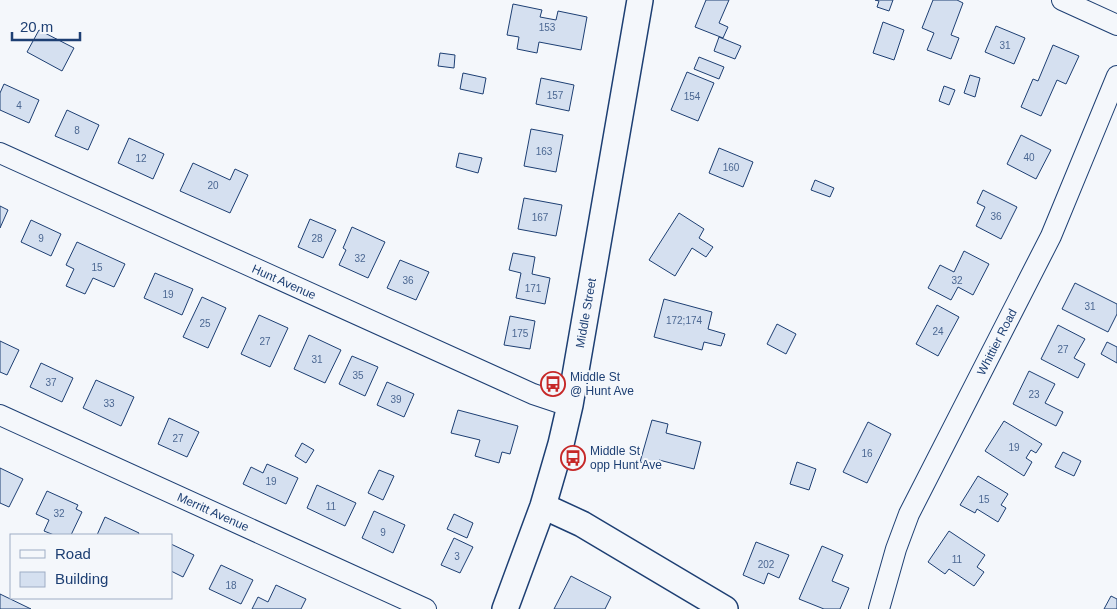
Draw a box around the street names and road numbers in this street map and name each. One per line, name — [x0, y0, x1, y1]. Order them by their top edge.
street label: Hunt Avenue — [250, 262, 318, 302]
street label: Middle Street — [573, 276, 599, 349]
street label: Whittier Road — [974, 306, 1020, 378]
street label: Merritt Avenue — [175, 490, 251, 534]

